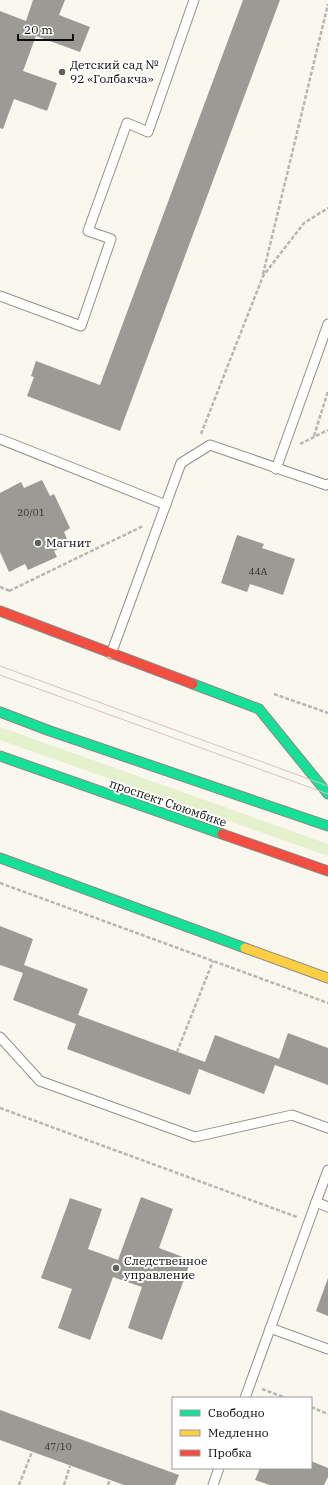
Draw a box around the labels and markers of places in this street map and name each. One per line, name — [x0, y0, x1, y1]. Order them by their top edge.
place label: Детский сад № 92 «Голбакча» — [70, 57, 159, 86]
marker: Детский сад № 92 «Голбакча» — [57, 67, 67, 77]
place label: Магнит — [46, 535, 91, 550]
marker: Магнит — [33, 538, 43, 548]
place label: Следственное управление — [124, 1253, 207, 1282]
marker: Следственное управление — [111, 1263, 121, 1273]

